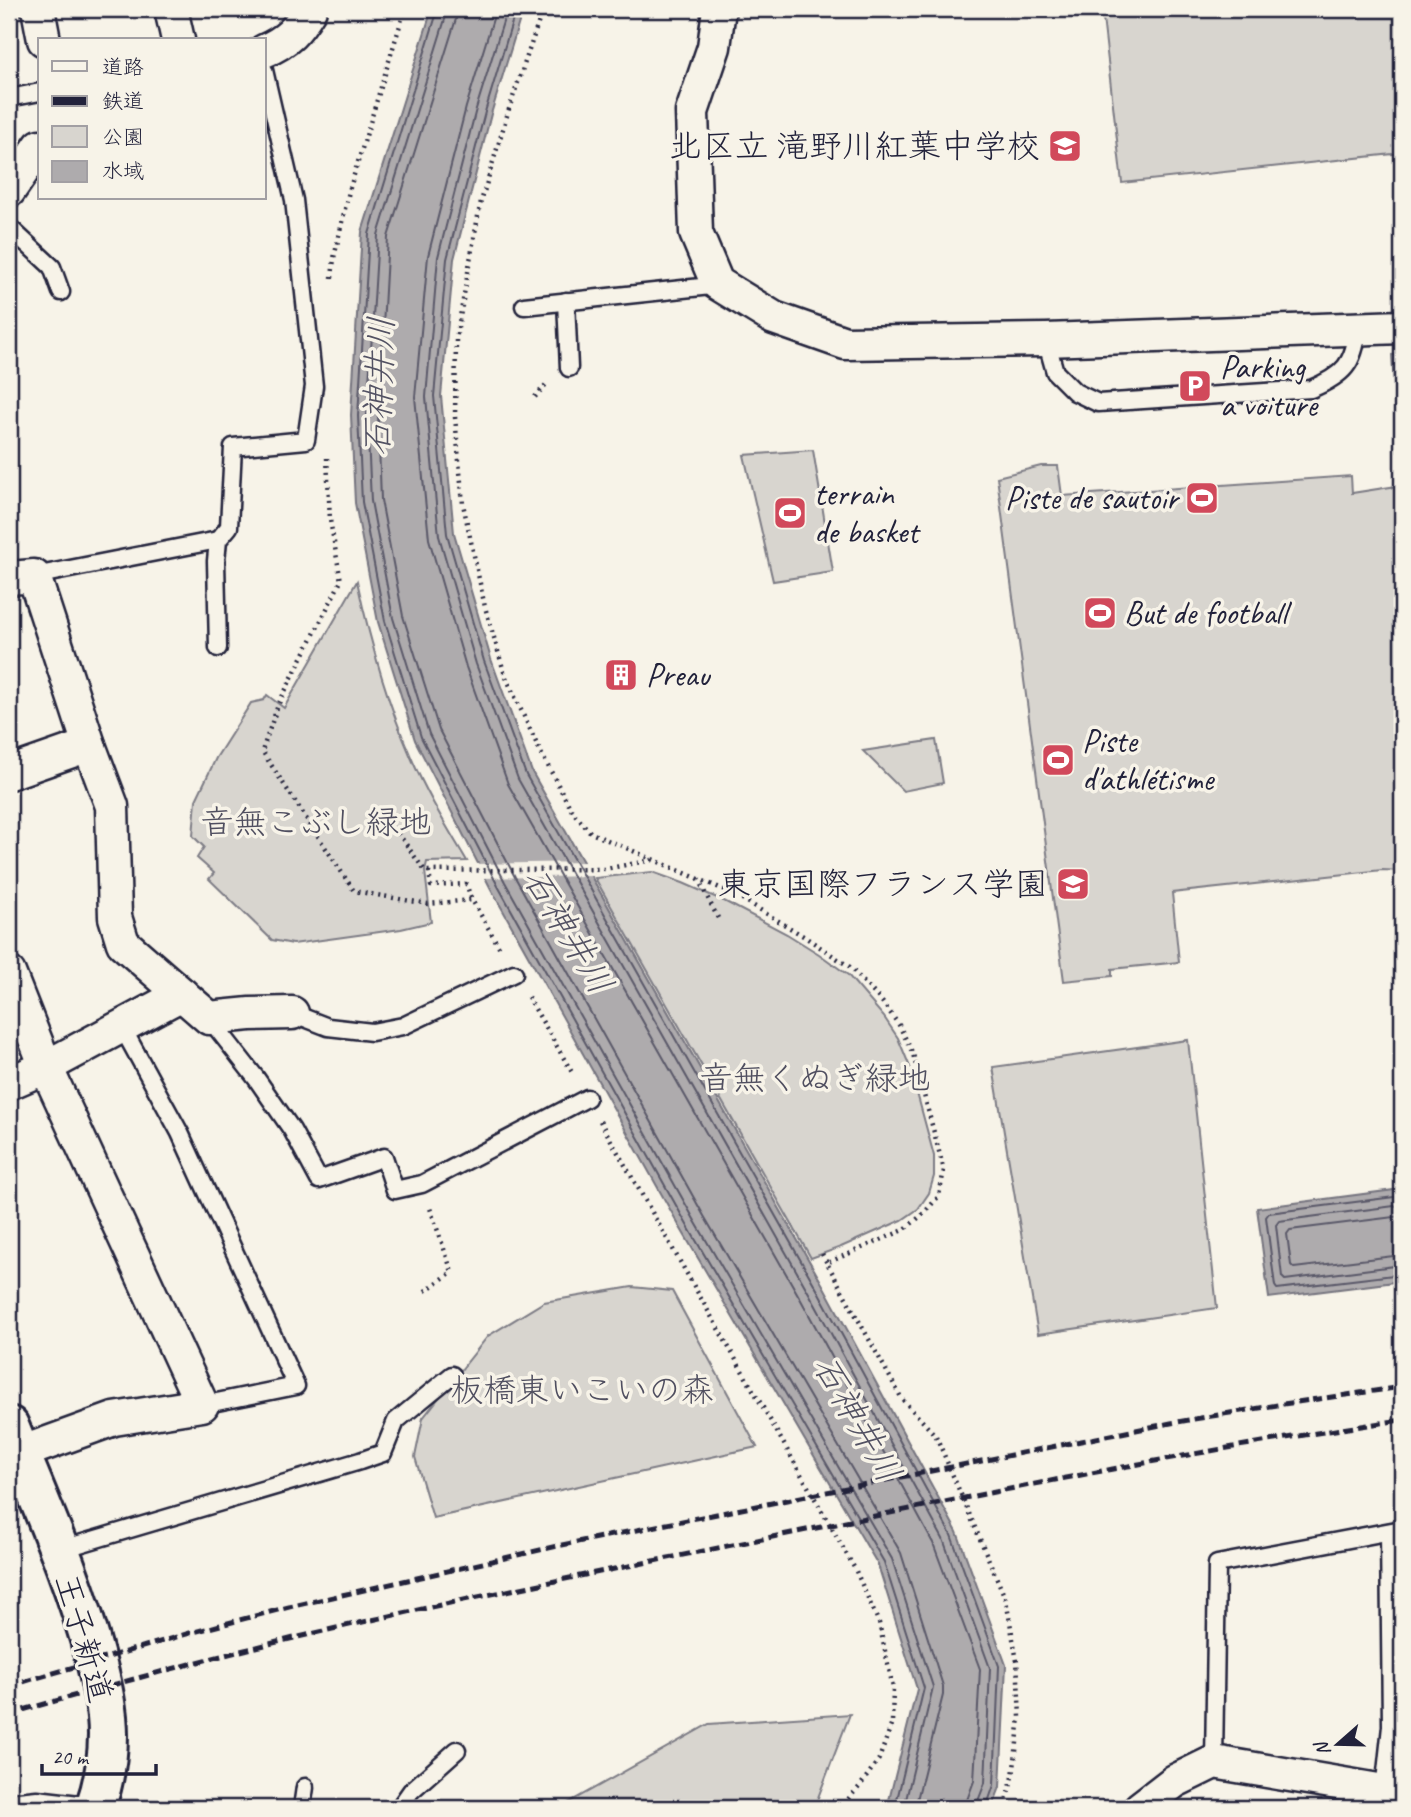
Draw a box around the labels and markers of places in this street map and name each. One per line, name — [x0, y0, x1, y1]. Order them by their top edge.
place label: 北区立 滝野川紅葉中学校 — [669, 125, 1040, 167]
school or university icon: 北区立 滝野川紅葉中学校 — [1046, 127, 1084, 165]
place label: Parking a voiture — [1220, 346, 1319, 426]
parking icon: Parking a voiture — [1176, 367, 1214, 405]
place label: terrain de basket — [814, 473, 921, 553]
place label: Piste de sautoir — [1005, 477, 1181, 519]
sports icon: Piste de sautoir — [1183, 479, 1221, 517]
sports icon: terrain de basket — [771, 494, 809, 532]
place label: But de football — [1124, 592, 1292, 634]
sports icon: But de football — [1081, 594, 1119, 632]
place label: Preau — [646, 654, 711, 696]
building icon: Preau — [602, 656, 640, 694]
place label: Piste d'athlétisme — [1082, 720, 1215, 800]
sports icon: Piste d'athlétisme — [1039, 741, 1077, 779]
place label: 東京国際フランス学園 — [718, 863, 1048, 905]
school or university icon: 東京国際フランス学園 — [1054, 865, 1092, 903]

